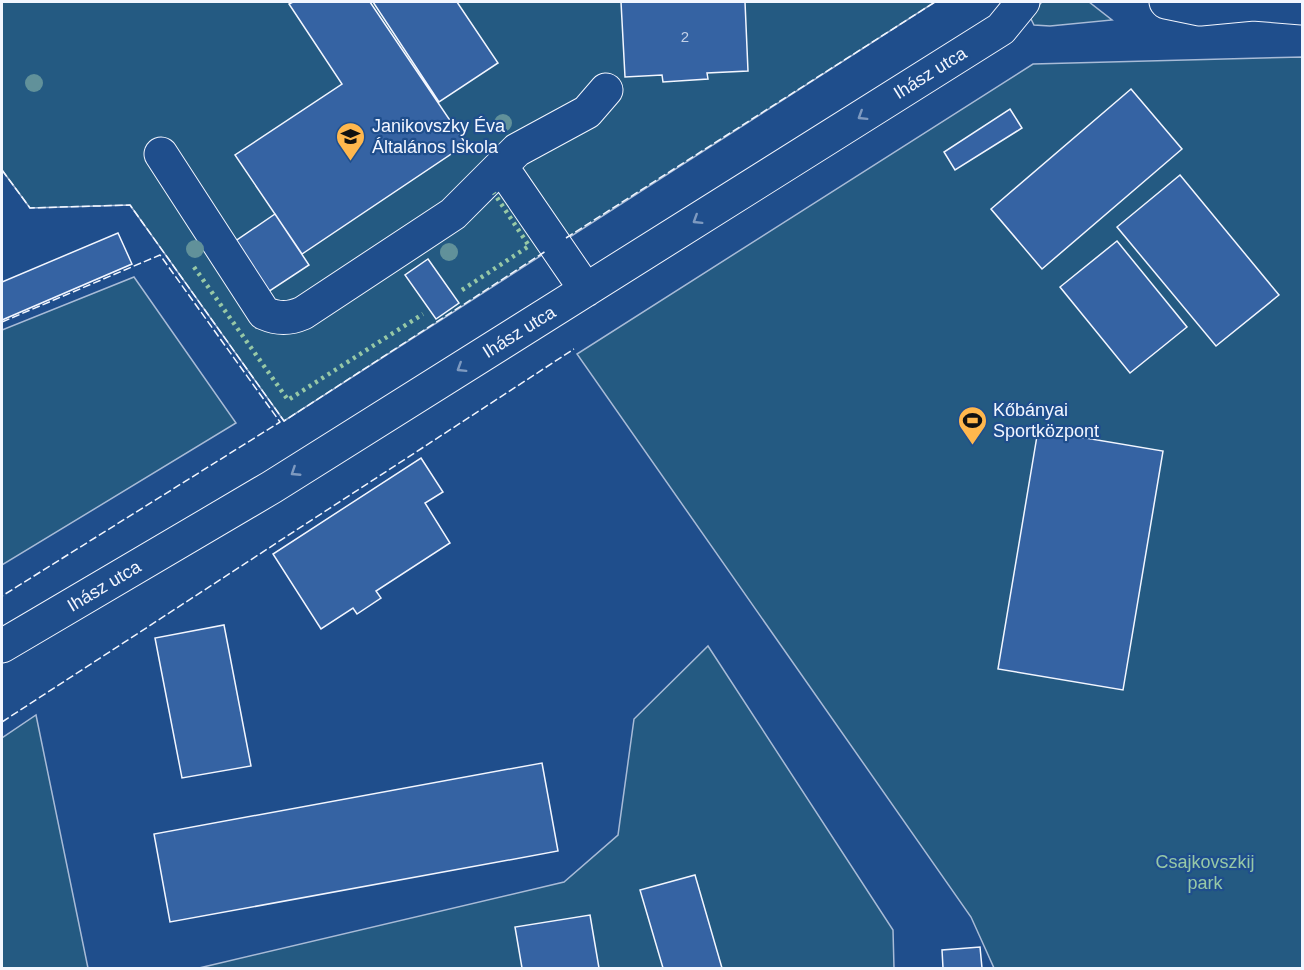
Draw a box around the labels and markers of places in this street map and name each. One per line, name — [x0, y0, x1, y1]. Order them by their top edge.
place label: Janikovszky Éva Általános Iskola — [372, 116, 506, 157]
school or university icon: Janikovszky Éva Általános Iskola — [335, 120, 367, 162]
place label: Kőbányai Sportközpont — [993, 400, 1099, 441]
sports icon: Kőbányai Sportközpont — [956, 404, 988, 446]

